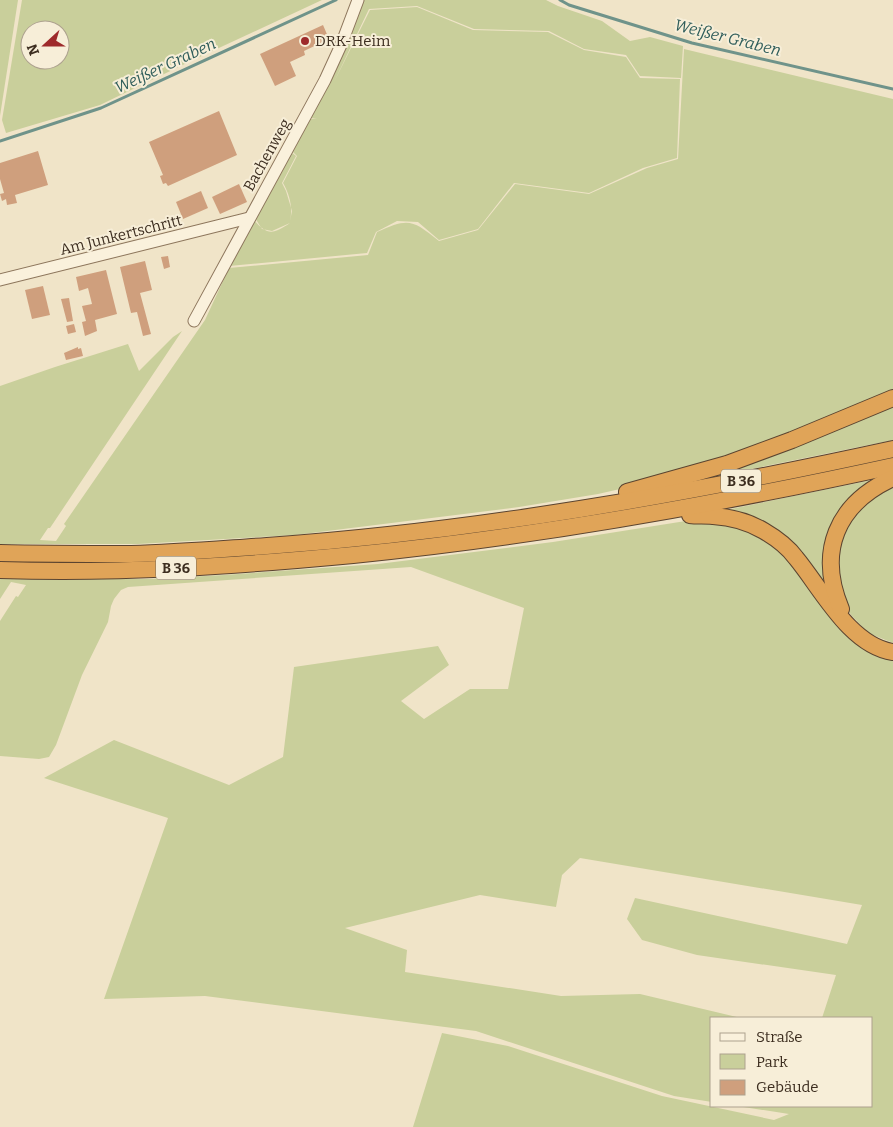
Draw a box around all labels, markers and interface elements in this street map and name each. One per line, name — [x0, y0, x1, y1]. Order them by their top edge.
water label: Weißer Graben — [673, 15, 783, 60]
north arrow — [20, 20, 70, 70]
place label: DRK-Heim — [315, 32, 391, 50]
water label: Weißer Graben — [112, 34, 219, 97]
marker: DRK-Heim — [299, 35, 311, 47]
text: N — [23, 41, 43, 58]
street label: Bachenweg — [240, 116, 294, 194]
street label: Am Junkertschritt — [58, 211, 184, 259]
road number: B 36 — [721, 470, 761, 492]
road number: B 36 — [156, 556, 196, 580]
legend — [710, 1017, 873, 1107]
text: Straße — [756, 1028, 802, 1046]
text: Park — [756, 1053, 788, 1071]
text: Gebäude — [756, 1078, 819, 1096]

